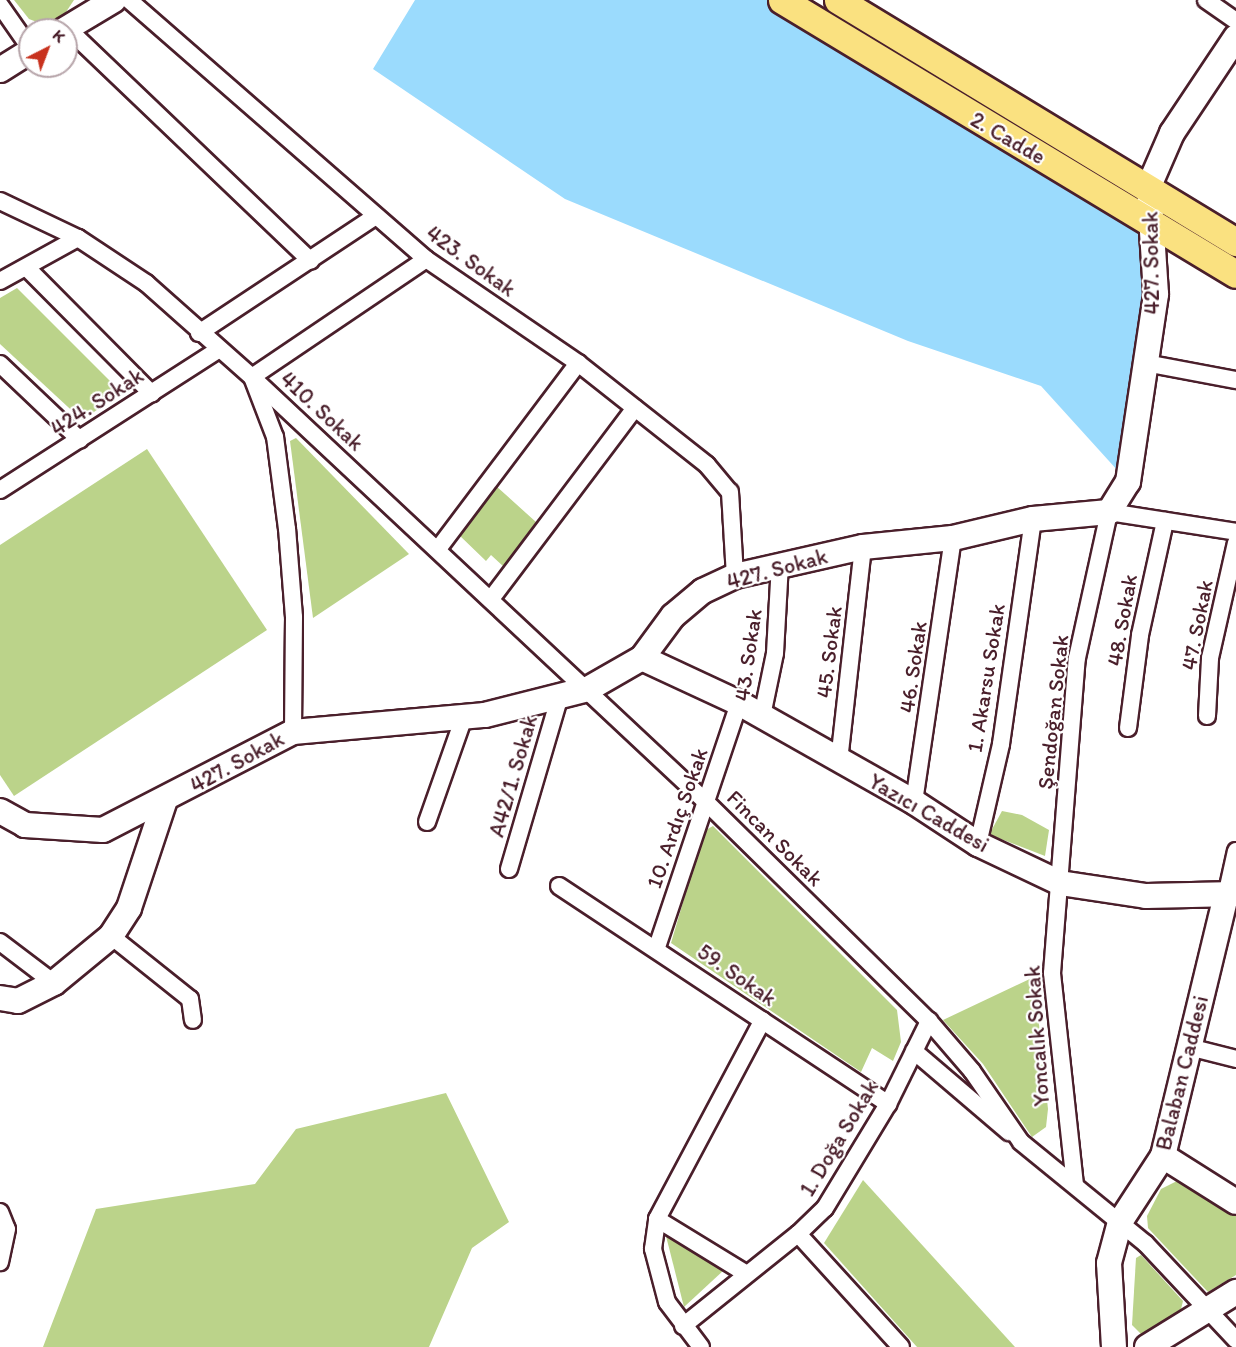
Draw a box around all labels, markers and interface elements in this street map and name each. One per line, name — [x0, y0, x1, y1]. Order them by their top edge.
north arrow — [18, 18, 78, 78]
text: K — [49, 25, 69, 46]
street label: 2. Cadde — [966, 106, 1050, 170]
street label: 427. Sokak — [1137, 211, 1165, 315]
street label: 423. Sokak — [421, 220, 521, 302]
street label: 424. Sokak — [46, 362, 148, 442]
street label: 410. Sokak — [275, 366, 369, 456]
street label: 427. Sokak — [724, 543, 830, 595]
street label: 48. Sokak — [1101, 572, 1143, 668]
street label: 47. Sokak — [1175, 578, 1219, 672]
street label: 1. Akarsu Sokak — [961, 602, 1011, 754]
street label: 45. Sokak — [810, 605, 848, 699]
street label: 43. Sokak — [728, 607, 768, 703]
street label: 46. Sokak — [894, 619, 932, 715]
street label: Şendoğan Sokak — [1032, 633, 1074, 791]
street label: A42/1. Sokak — [483, 712, 543, 840]
street label: 427. Sokak — [186, 725, 288, 799]
street label: 10. Ardıç Sokak — [641, 744, 713, 892]
street label: Yazıcı Caddesi — [864, 768, 994, 858]
street label: Fincan Sokak — [722, 785, 828, 891]
street label: 59. Sokak — [692, 938, 782, 1012]
street label: Yoncalık Sokak — [1019, 965, 1055, 1107]
street label: Balaban Caddesi — [1150, 993, 1214, 1153]
street label: 1. Doğa Sokak — [794, 1075, 884, 1201]

